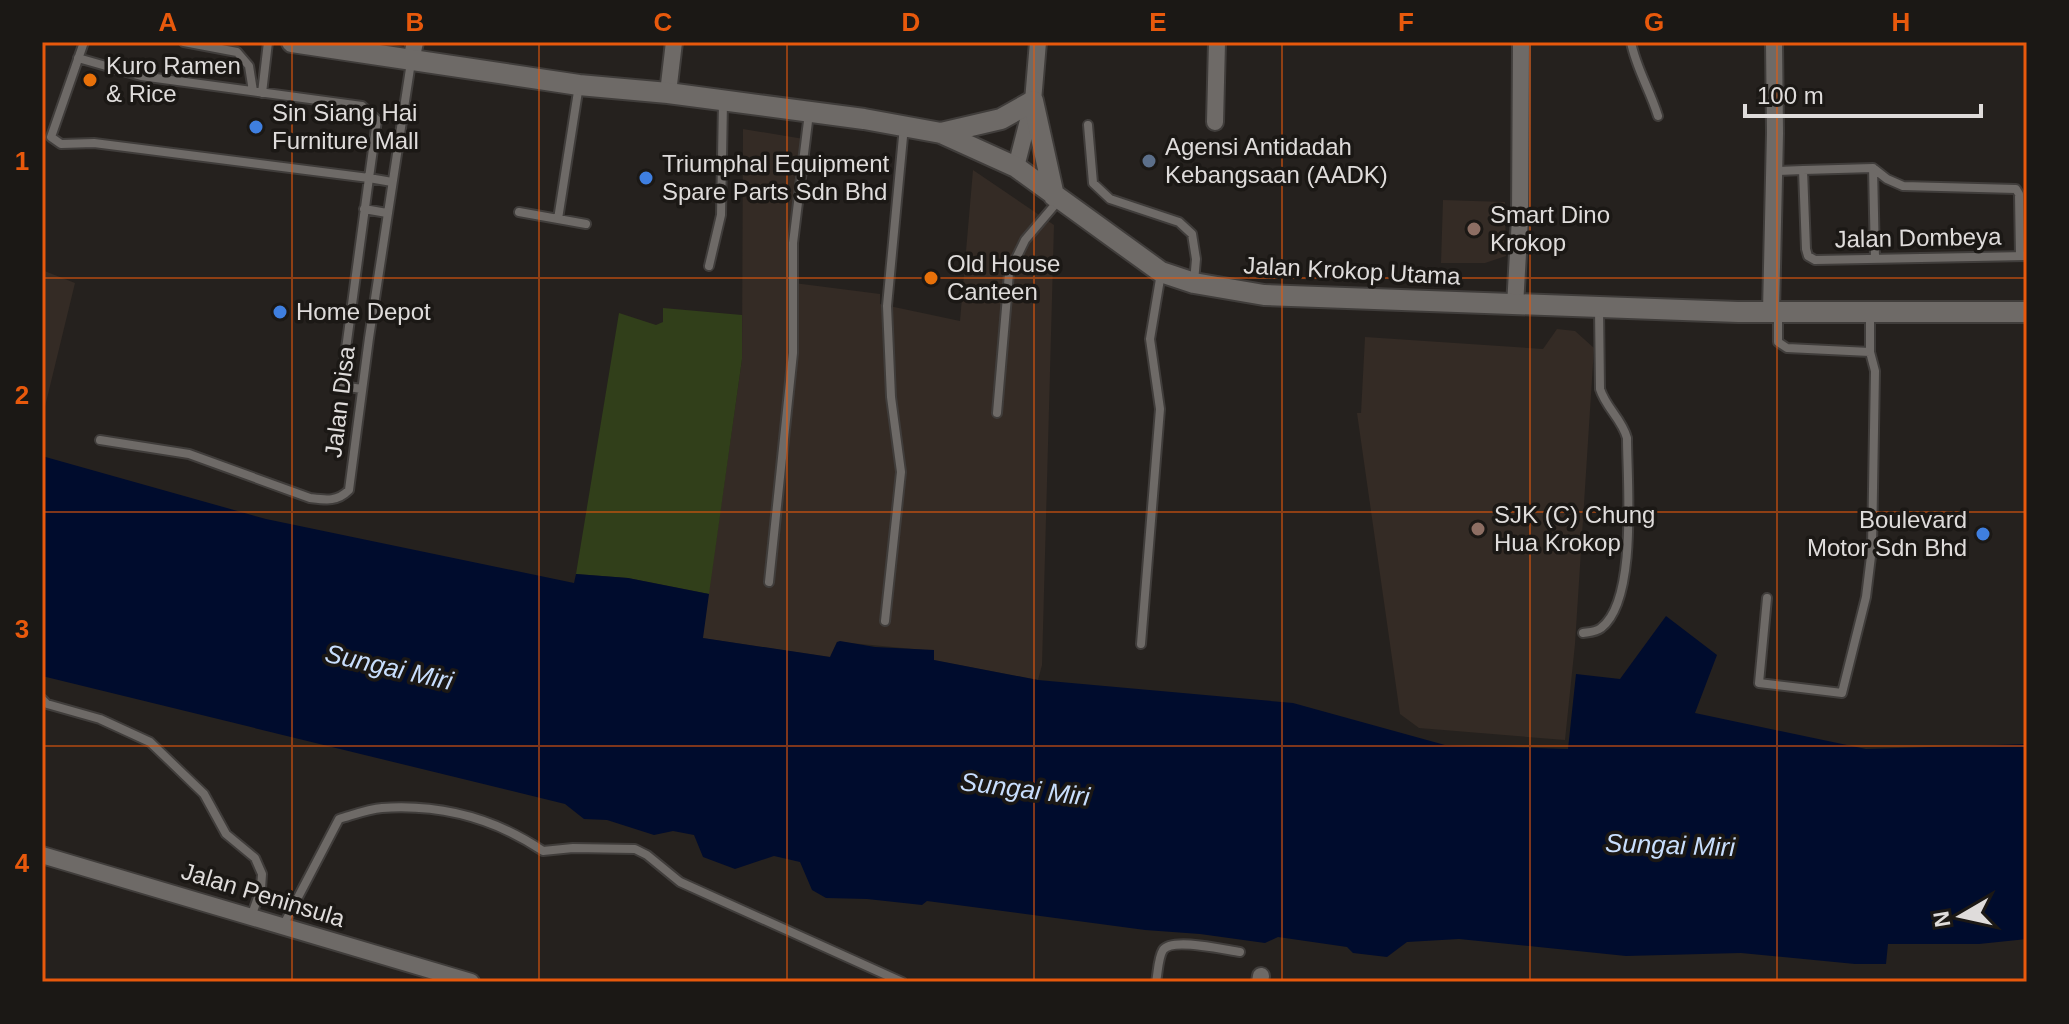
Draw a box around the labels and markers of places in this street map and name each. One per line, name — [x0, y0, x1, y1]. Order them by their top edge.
place label: Kuro Ramen & Rice — [106, 52, 241, 107]
marker: Kuro Ramen & Rice — [81, 71, 99, 89]
place label: Sin Siang Hai Furniture Mall — [272, 99, 419, 154]
marker: Sin Siang Hai Furniture Mall — [247, 118, 265, 136]
place label: Agensi Antidadah Kebangsaan (AADK) — [1165, 133, 1388, 188]
place label: Triumphal Equipment Spare Parts Sdn Bhd — [662, 150, 890, 205]
marker: Agensi Antidadah Kebangsaan (AADK) — [1140, 152, 1158, 170]
marker: Triumphal Equipment Spare Parts Sdn Bhd — [637, 169, 655, 187]
place label: Smart Dino Krokop — [1490, 201, 1610, 256]
marker: Smart Dino Krokop — [1465, 220, 1483, 238]
place label: Old House Canteen — [947, 250, 1060, 305]
marker: Old House Canteen — [922, 269, 940, 287]
place label: Home Depot — [296, 298, 431, 325]
marker: Home Depot — [271, 303, 289, 321]
place label: SJK (C) Chung Hua Krokop — [1494, 501, 1655, 556]
place label: Boulevard Motor Sdn Bhd — [1807, 506, 1967, 561]
marker: SJK (C) Chung Hua Krokop — [1469, 520, 1487, 538]
marker: Boulevard Motor Sdn Bhd — [1974, 525, 1992, 543]

